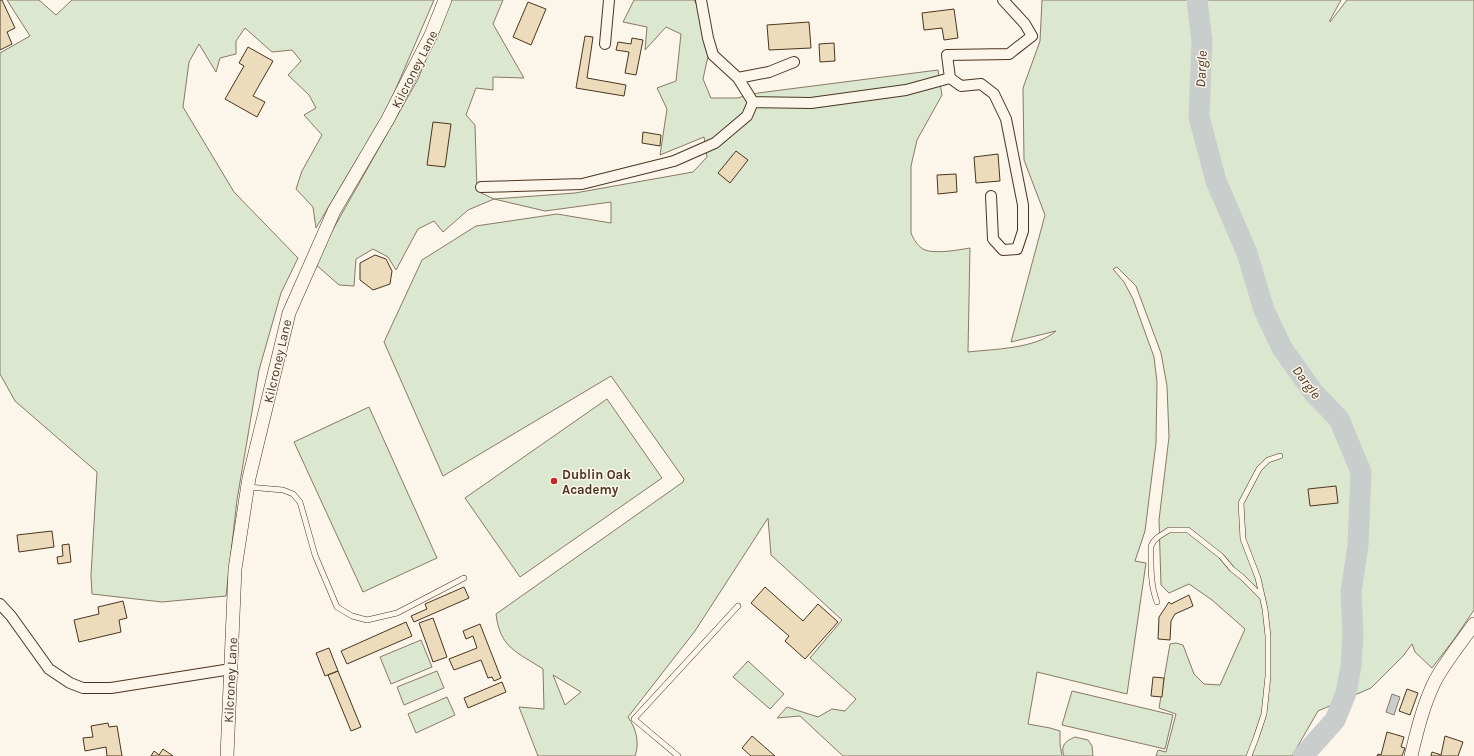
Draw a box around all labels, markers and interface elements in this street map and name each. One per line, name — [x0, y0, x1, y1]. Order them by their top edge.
street label: Kilcroney Lane — [388, 28, 441, 111]
water label: Dargle — [1192, 50, 1211, 88]
street label: Kilcroney Lane — [261, 318, 294, 404]
water label: Dargle — [1289, 362, 1325, 403]
place label: Dublin Oak Academy — [562, 467, 631, 497]
marker: Dublin Oak Academy — [549, 476, 559, 486]
street label: Kilcroney Lane — [221, 637, 240, 723]

